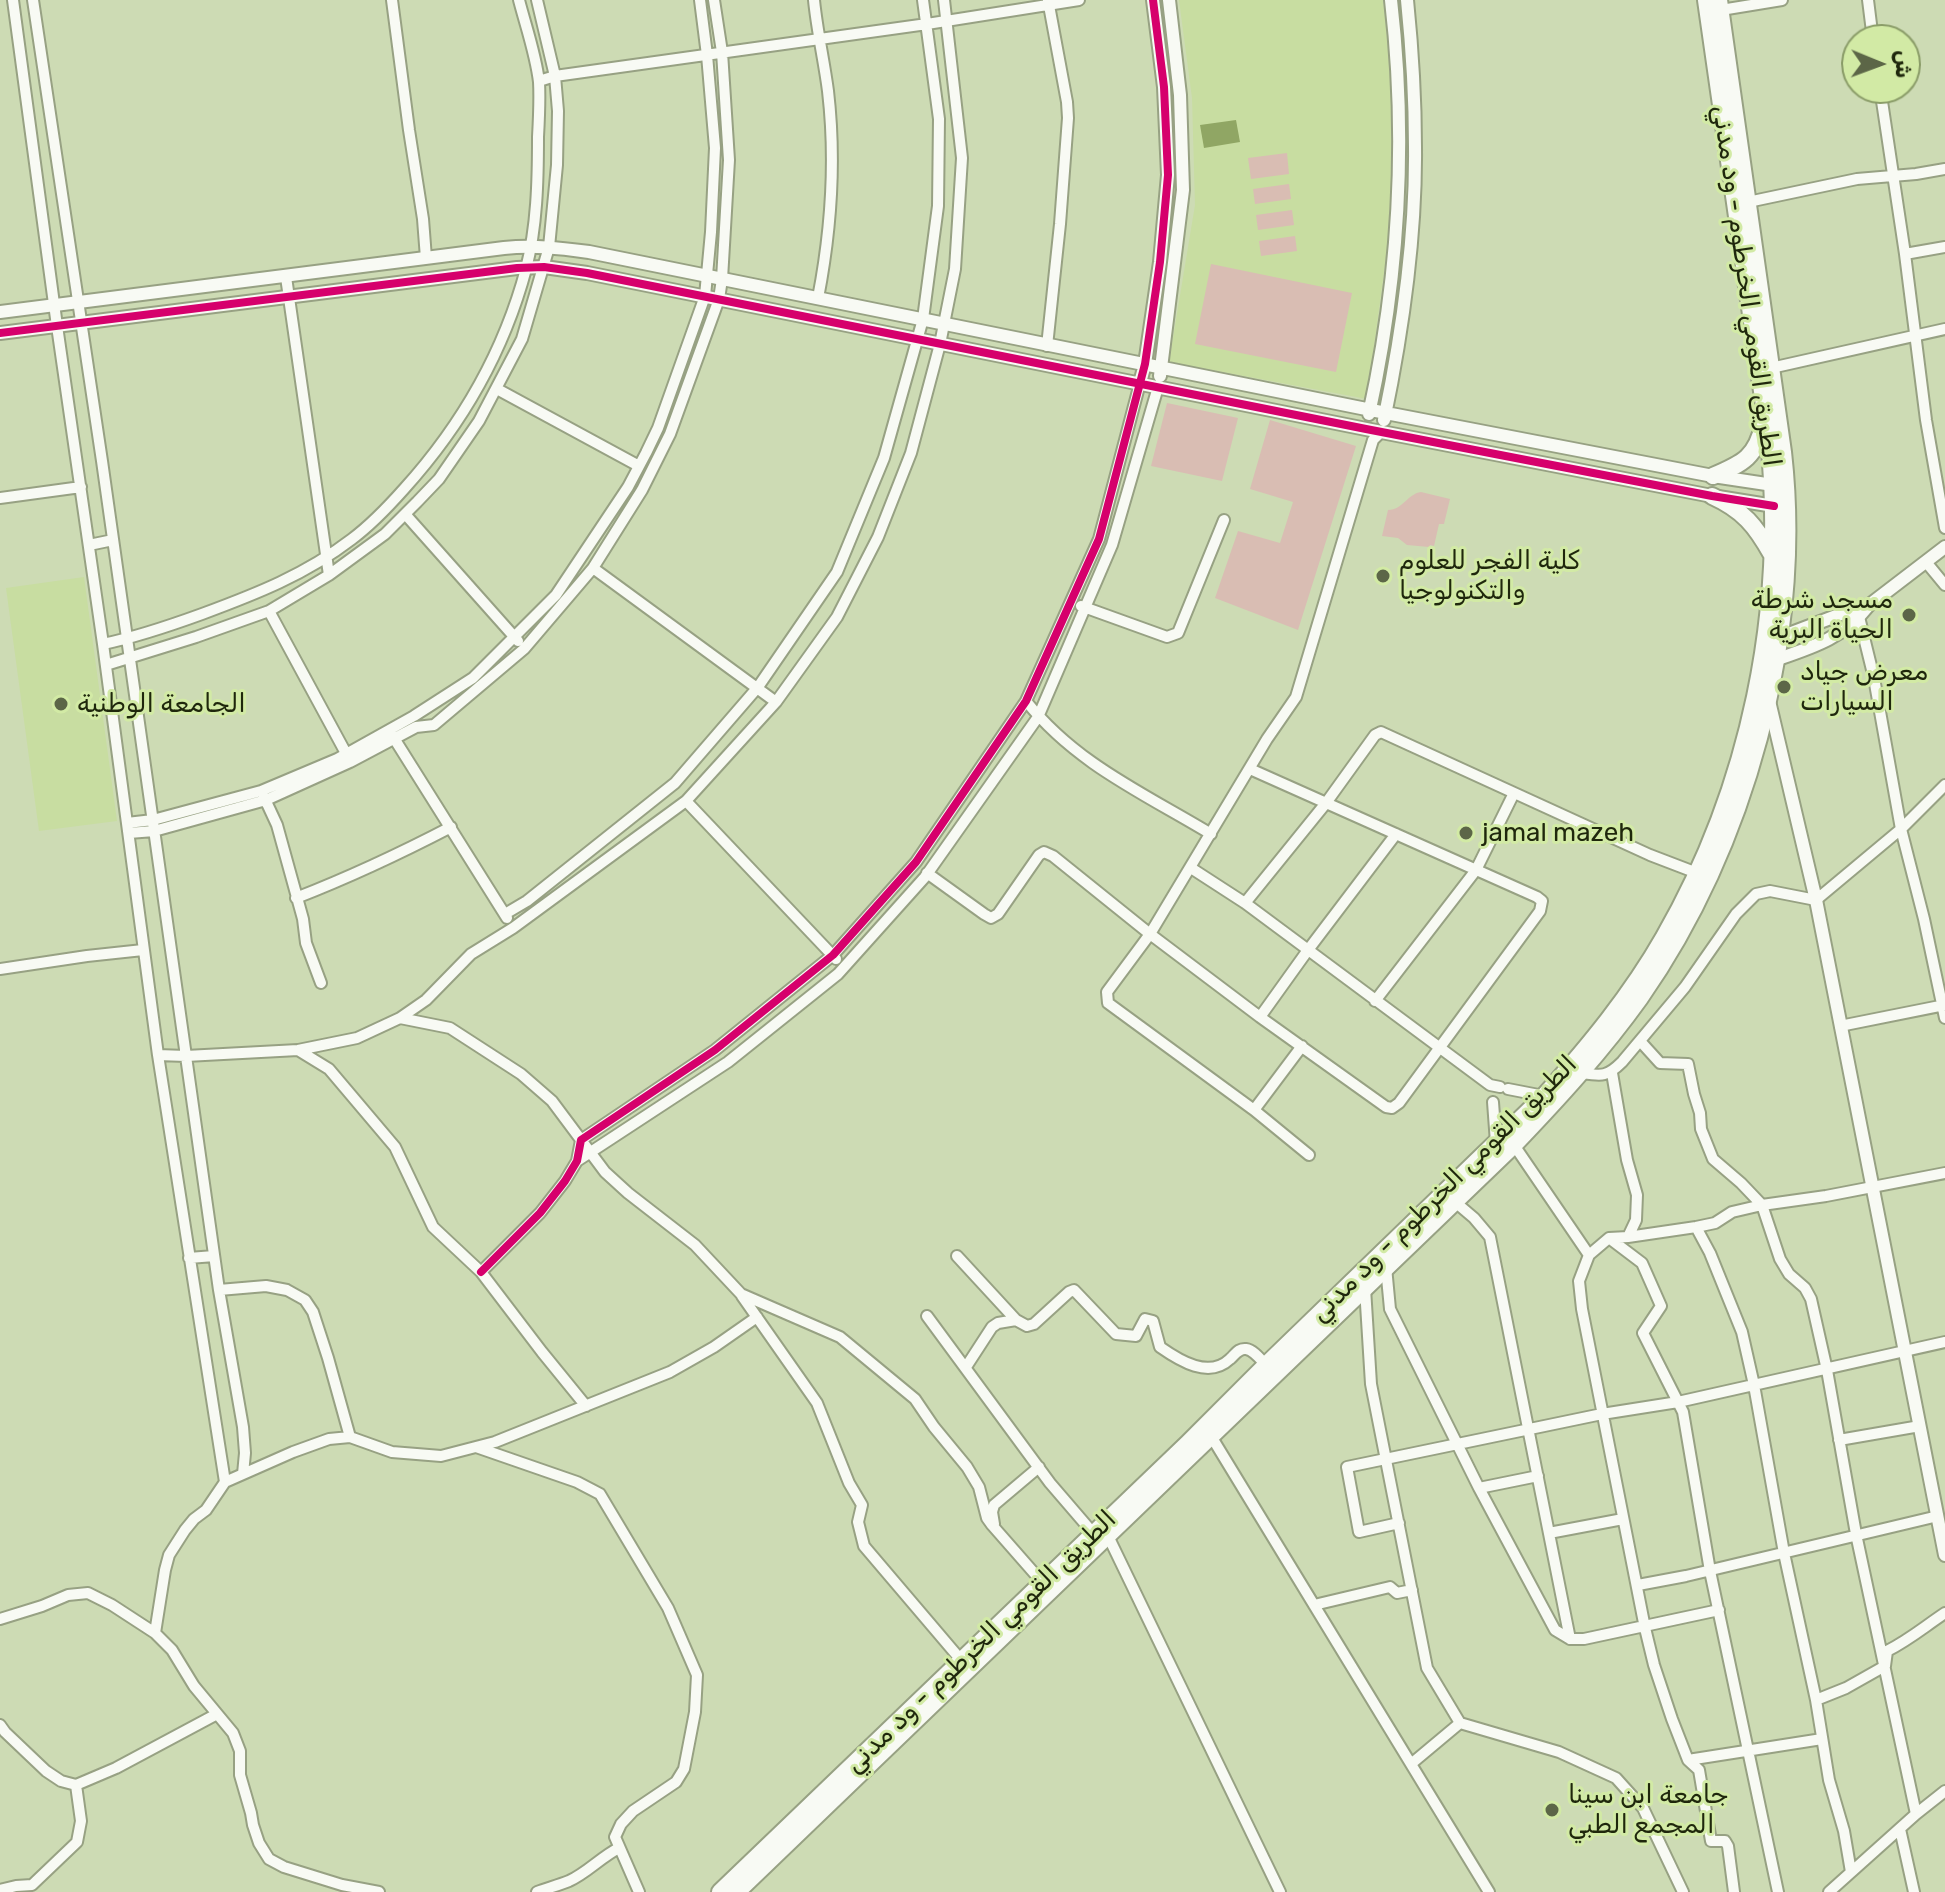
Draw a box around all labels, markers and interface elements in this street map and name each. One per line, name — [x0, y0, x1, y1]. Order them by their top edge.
north arrow — [1841, 24, 1921, 104]
text: ش — [1890, 50, 1917, 79]
street label: الطريق القومي الخرطوم - ود مدني — [1705, 103, 1787, 469]
place label: كلية الفجر للعلوم والتكنولوجيا — [1399, 545, 1580, 606]
marker: كلية الفجر للعلوم والتكنولوجيا — [1374, 567, 1392, 585]
place label: مسجد شرطة الحياة البرية — [1751, 584, 1893, 646]
marker: مسجد شرطة الحياة البرية — [1900, 606, 1918, 624]
place label: معرض جياد السيارات — [1800, 656, 1928, 718]
marker: معرض جياد السيارات — [1775, 678, 1793, 696]
place label: الجامعة الوطنية — [77, 688, 246, 720]
marker: الجامعة الوطنية — [52, 695, 70, 713]
place label: jamal mazeh — [1482, 817, 1634, 849]
marker: jamal mazeh — [1457, 824, 1475, 842]
street label: الطريق القومي الخرطوم - ود مدني — [1304, 1049, 1584, 1329]
street label: الطريق القومي الخرطوم - ود مدني — [839, 1504, 1123, 1780]
place label: جامعة ابن سينا المجمع الطبي — [1568, 1779, 1728, 1840]
marker: جامعة ابن سينا المجمع الطبي — [1543, 1801, 1561, 1819]

